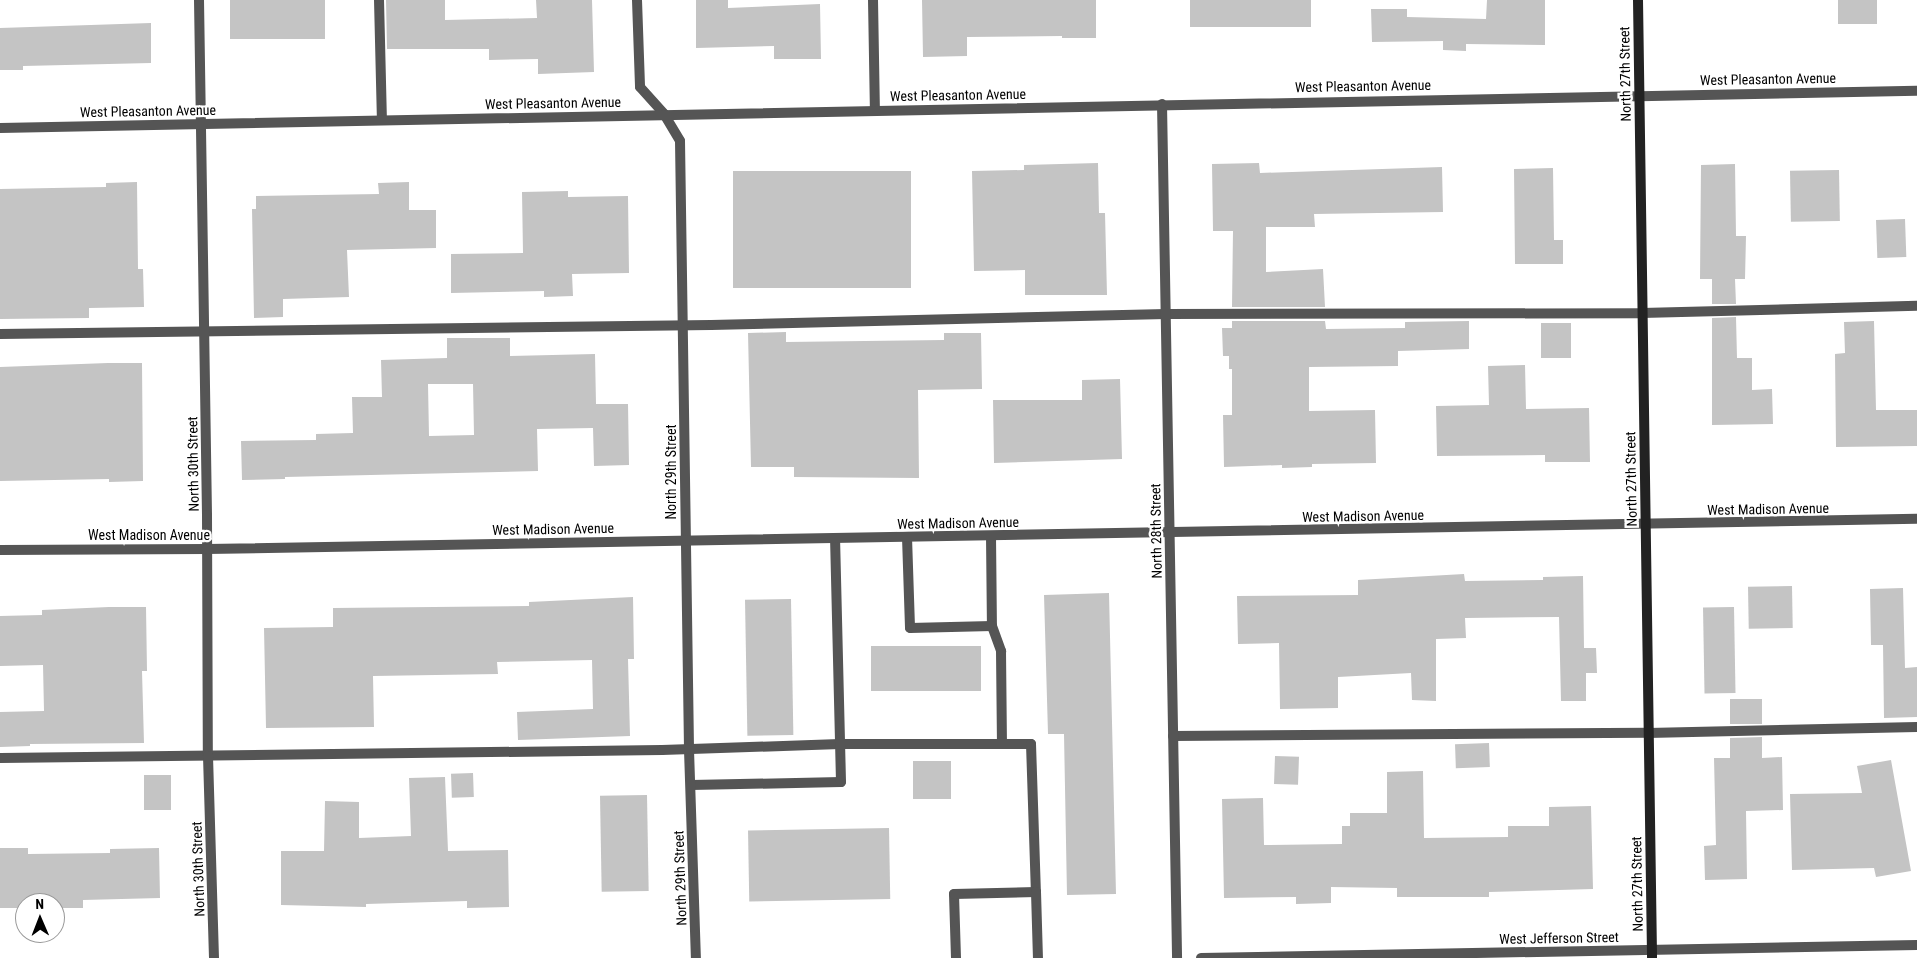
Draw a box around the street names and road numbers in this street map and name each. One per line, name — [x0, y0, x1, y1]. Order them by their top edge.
street label: North 27th Street — [1616, 26, 1634, 122]
street label: West Pleasanton Avenue — [1700, 69, 1836, 89]
street label: West Pleasanton Avenue — [1295, 76, 1431, 96]
street label: West Pleasanton Avenue — [890, 85, 1026, 105]
street label: West Pleasanton Avenue — [485, 93, 621, 113]
street label: West Pleasanton Avenue — [80, 101, 216, 121]
street label: North 30th Street — [184, 416, 202, 512]
street label: North 29th Street — [663, 424, 679, 520]
street label: North 27th Street — [1622, 431, 1640, 527]
street label: North 28th Street — [1147, 483, 1165, 579]
street label: West Madison Avenue — [1707, 500, 1829, 518]
street label: West Madison Avenue — [1302, 507, 1424, 525]
street label: West Madison Avenue — [897, 514, 1019, 532]
street label: West Madison Avenue — [492, 520, 614, 538]
street label: West Madison Avenue — [88, 527, 210, 543]
street label: North 30th Street — [188, 821, 208, 917]
street label: North 29th Street — [670, 830, 690, 926]
street label: North 27th Street — [1628, 836, 1646, 932]
street label: West Jefferson Street — [1499, 929, 1619, 947]

